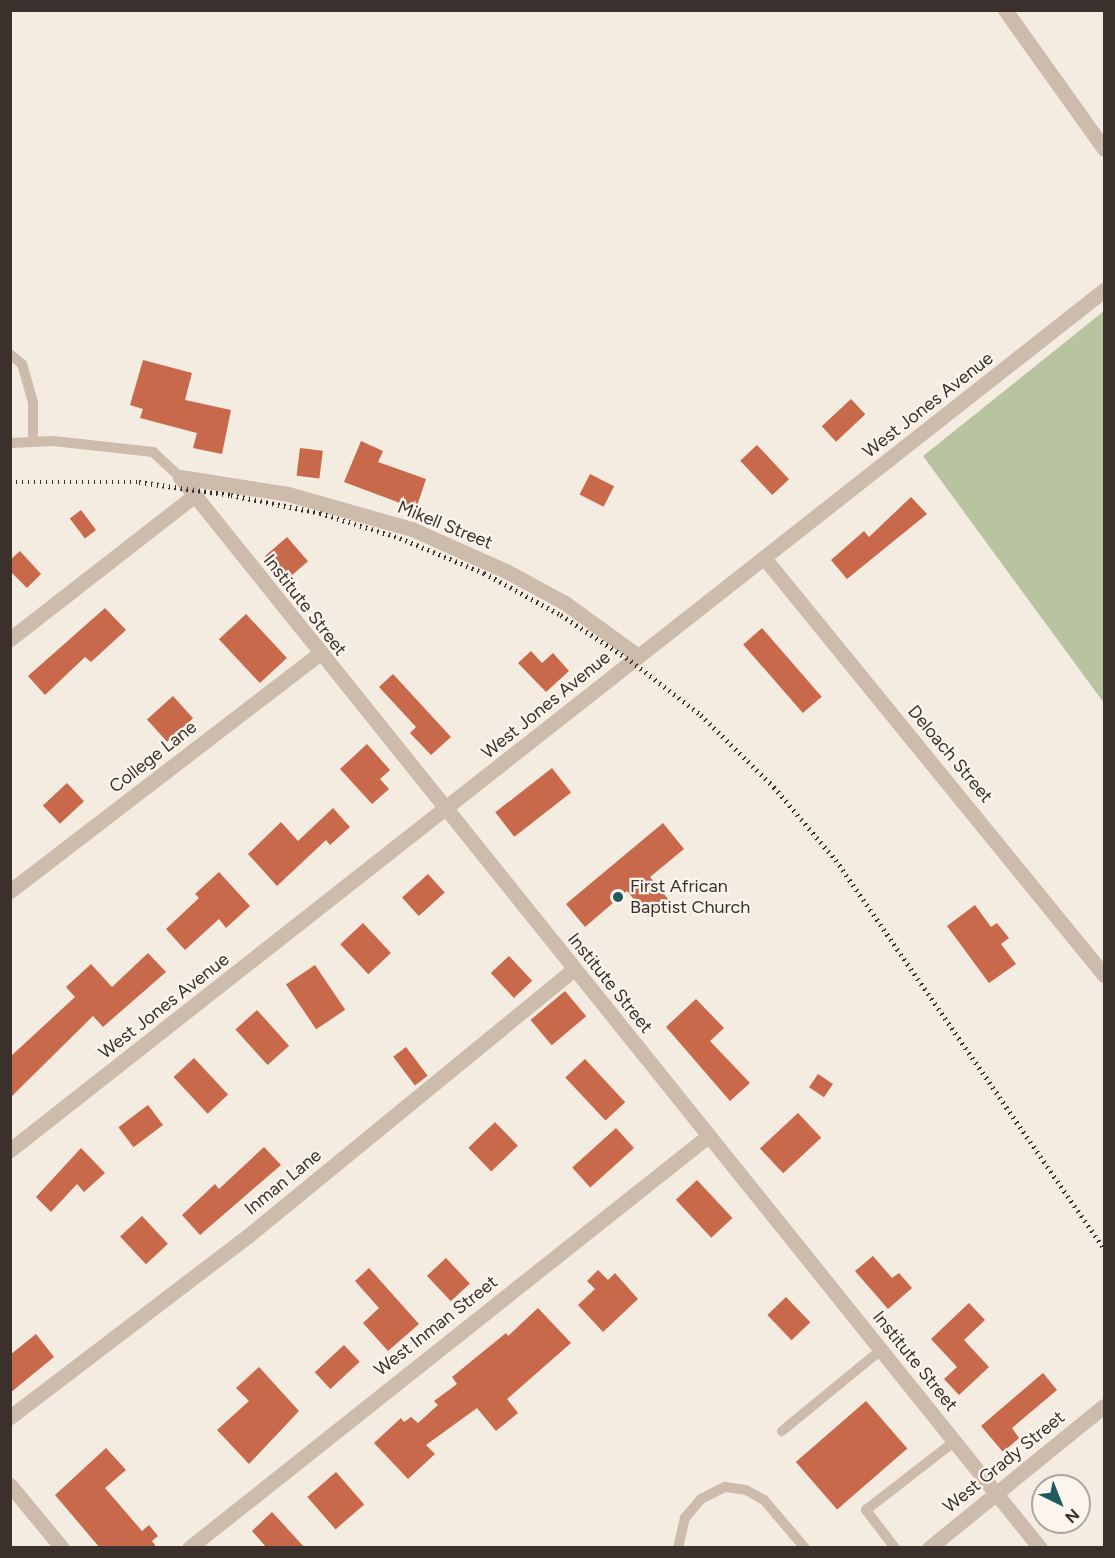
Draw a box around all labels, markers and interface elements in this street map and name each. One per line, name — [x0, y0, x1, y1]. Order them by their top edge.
street label: West Jones Avenue — [859, 347, 997, 463]
street label: Mikell Street — [394, 496, 496, 554]
street label: Institute Street — [259, 550, 351, 660]
street label: West Jones Avenue — [477, 646, 615, 764]
street label: Deloach Street — [903, 701, 997, 807]
street label: College Lane — [105, 716, 201, 798]
place label: First African Baptist Church — [630, 876, 750, 918]
marker: First African Baptist Church — [611, 890, 625, 904]
street label: Institute Street — [563, 929, 657, 1037]
street label: West Jones Avenue — [95, 948, 233, 1064]
street label: Inman Lane — [240, 1145, 326, 1219]
street label: West Inman Street — [370, 1271, 502, 1381]
street label: Institute Street — [868, 1307, 962, 1415]
street label: West Grady Street — [939, 1406, 1069, 1518]
north arrow — [1031, 1474, 1091, 1534]
text: N — [1061, 1505, 1083, 1527]

